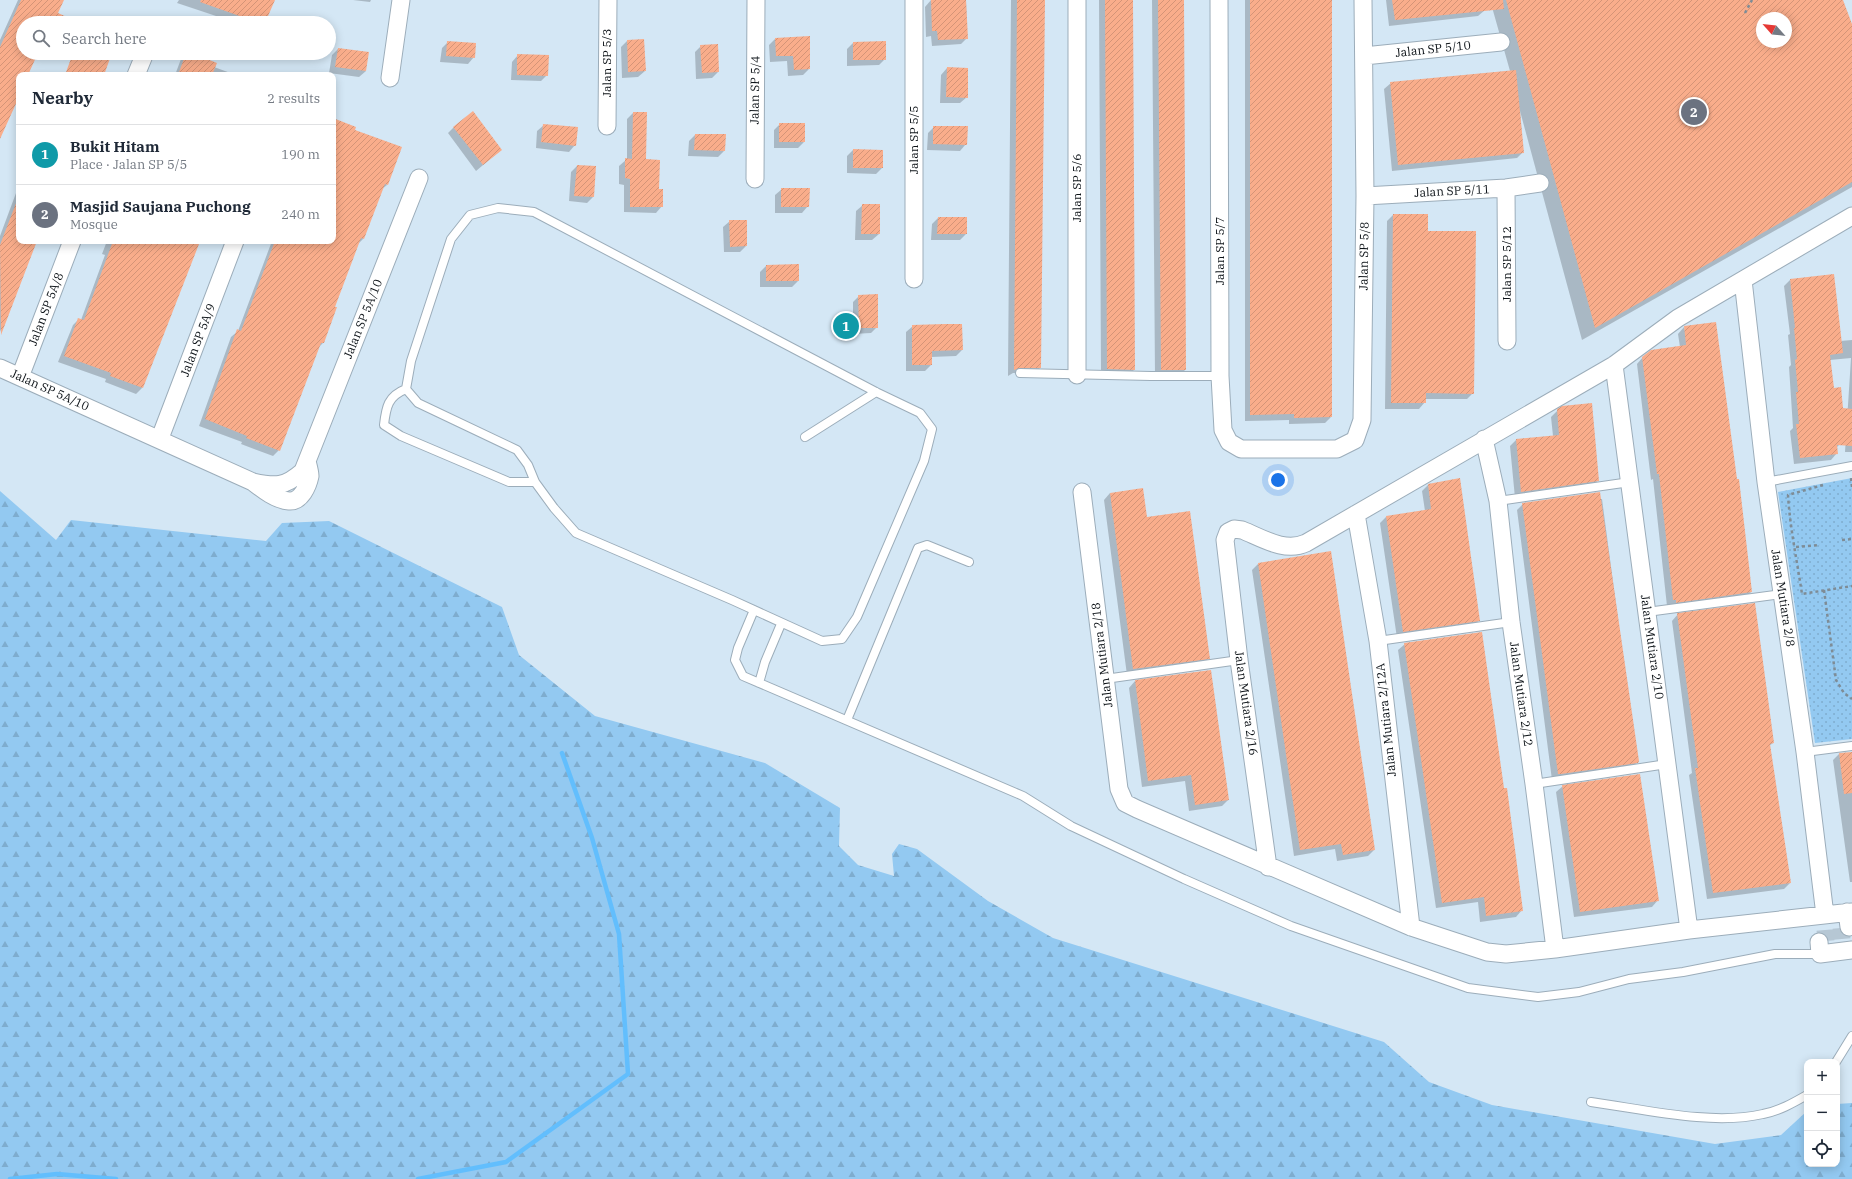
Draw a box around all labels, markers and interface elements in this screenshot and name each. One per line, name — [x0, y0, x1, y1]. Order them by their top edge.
north arrow — [1756, 12, 1792, 48]
search box — [16, 16, 336, 60]
icon: search — [30, 27, 52, 49]
text: Search here — [62, 29, 147, 48]
street label: Jalan SP 5/3 — [599, 29, 614, 97]
street label: Jalan SP 5/10 — [1394, 37, 1471, 60]
street label: Jalan SP 5/4 — [746, 56, 763, 124]
text: Nearby — [32, 87, 93, 109]
text: 2 results — [267, 90, 320, 107]
pin: 2 — [1681, 97, 1707, 127]
street label: Jalan SP 5/5 — [906, 106, 921, 174]
text: Bukit Hitam — [70, 137, 159, 156]
text: 1 — [41, 146, 49, 163]
text: 190 m — [281, 146, 320, 163]
street label: Jalan SP 5/6 — [1069, 154, 1084, 222]
text: Place · Jalan SP 5/5 — [70, 156, 187, 173]
street label: Jalan SP 5/11 — [1414, 181, 1490, 200]
text: Masjid Saujana Puchong — [70, 197, 251, 216]
text: 2 — [41, 206, 49, 223]
text: 240 m — [281, 206, 320, 223]
text: Mosque — [70, 216, 118, 233]
street label: Jalan SP 5/7 — [1212, 217, 1227, 285]
street label: Jalan SP 5/8 — [1355, 222, 1372, 290]
street label: Jalan SP 5/12 — [1499, 226, 1514, 302]
street label: Jalan SP 5A/8 — [25, 270, 66, 348]
street label: Jalan SP 5A/10 — [340, 277, 385, 361]
street label: Jalan SP 5A/9 — [177, 301, 218, 379]
pin: 1 — [833, 311, 859, 341]
street label: Jalan SP 5A/10 — [9, 366, 92, 414]
your location — [1268, 470, 1288, 490]
street label: Jalan Mutiara 2/8 — [1768, 548, 1799, 648]
street label: Jalan Mutiara 2/10 — [1638, 594, 1667, 700]
street label: Jalan Mutiara 2/18 — [1088, 602, 1115, 708]
street label: Jalan Mutiara 2/12 — [1507, 641, 1536, 747]
street label: Jalan Mutiara 2/16 — [1232, 650, 1261, 756]
street label: Jalan Mutiara 2/12A — [1372, 662, 1399, 777]
map controls — [1804, 1059, 1840, 1167]
button: + — [1804, 1059, 1840, 1095]
button: − — [1804, 1095, 1840, 1131]
button: locate — [1804, 1131, 1840, 1167]

